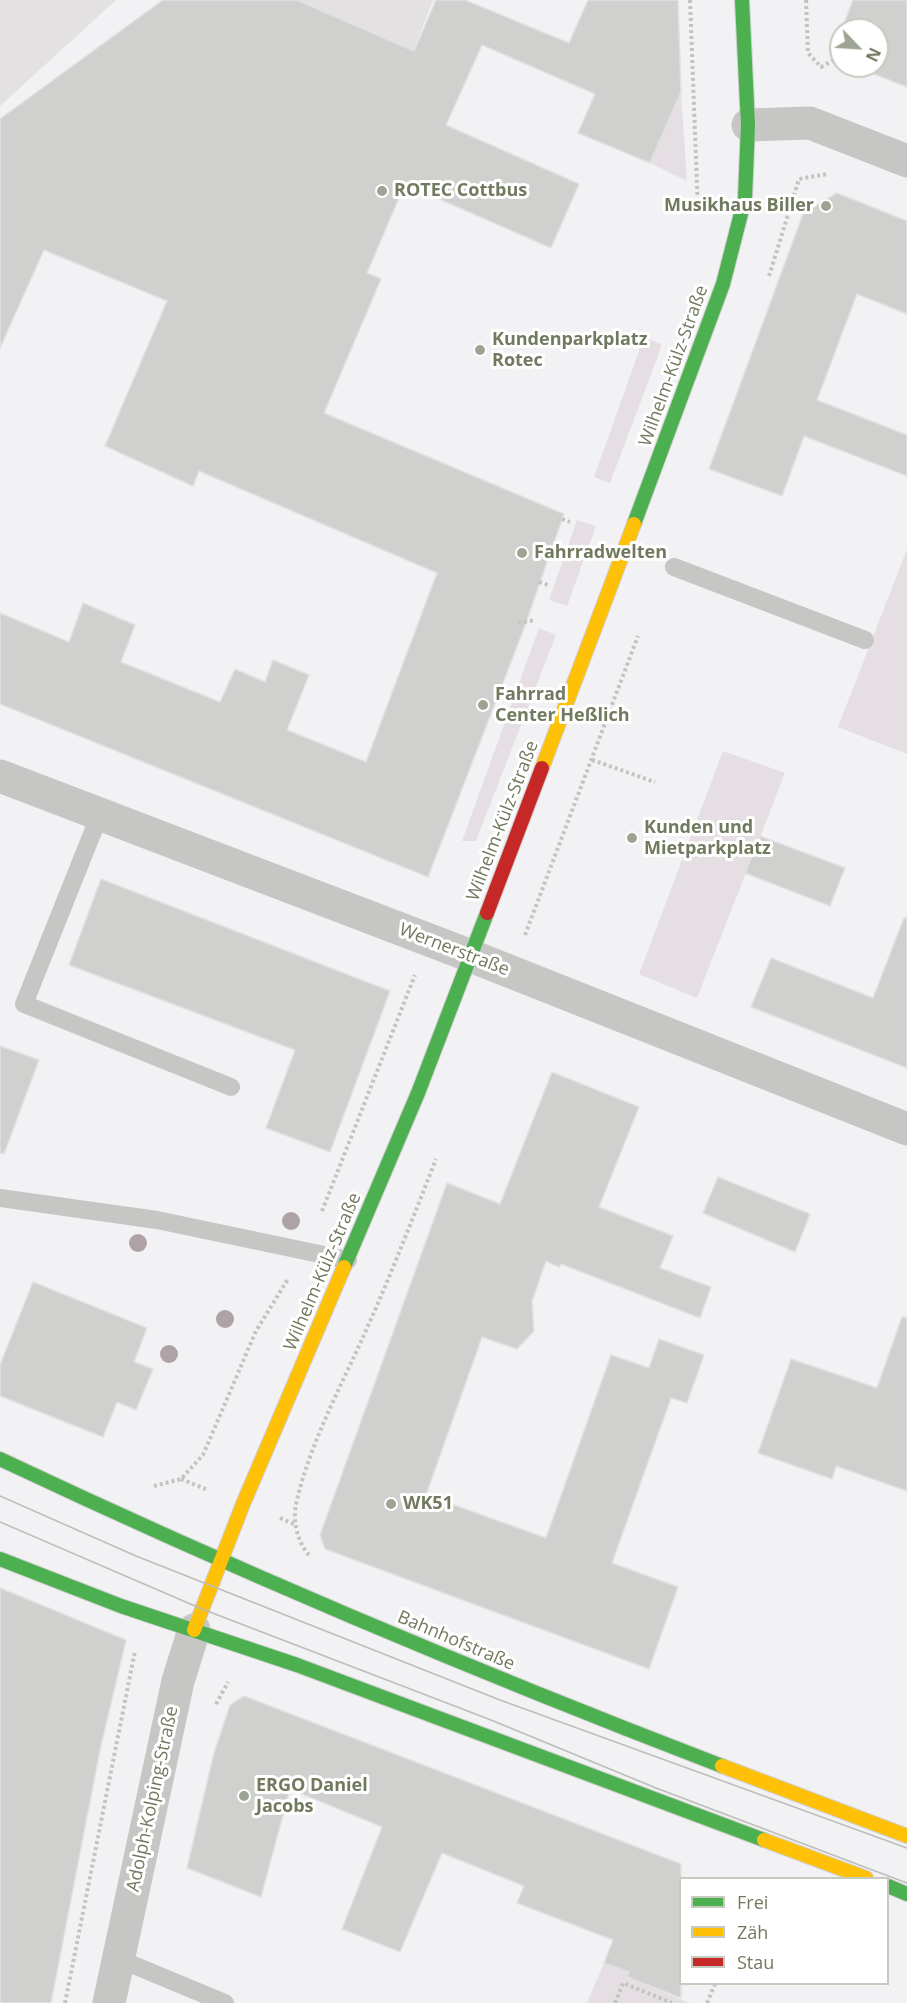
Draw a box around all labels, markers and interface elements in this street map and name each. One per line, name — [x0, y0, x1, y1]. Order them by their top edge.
north arrow — [829, 18, 889, 78]
text: N — [861, 44, 886, 65]
place label: ROTEC Cottbus — [394, 180, 527, 202]
marker: ROTEC Cottbus — [375, 184, 389, 198]
place label: Musikhaus Biller — [664, 195, 814, 217]
marker: Musikhaus Biller — [819, 199, 833, 213]
street label: Wilhelm-Külz-Straße — [635, 283, 713, 449]
place label: Kundenparkplatz Rotec — [492, 329, 647, 372]
marker: Kundenparkplatz Rotec — [473, 343, 487, 357]
place label: Fahrradwelten — [534, 542, 667, 564]
marker: Fahrradwelten — [515, 546, 529, 560]
place label: Fahrrad Center Heßlich — [495, 684, 630, 726]
marker: Fahrrad Center Heßlich — [476, 698, 490, 712]
street label: Wilhelm-Külz-Straße — [463, 738, 543, 904]
place label: Kunden und Mietparkplatz — [644, 817, 771, 860]
marker: Kunden und Mietparkplatz — [625, 831, 639, 845]
street label: Wernerstraße — [396, 919, 512, 981]
street label: Wilhelm-Külz-Straße — [280, 1190, 366, 1354]
place label: WK51 — [403, 1493, 453, 1515]
marker: WK51 — [384, 1497, 398, 1511]
street label: Bahnhofstraße — [394, 1607, 518, 1675]
street label: Adolph-Kolping-Straße — [123, 1704, 183, 1894]
place label: ERGO Daniel Jacobs — [256, 1775, 368, 1818]
marker: ERGO Daniel Jacobs — [237, 1789, 251, 1803]
legend — [679, 1877, 889, 1985]
text: Frei — [737, 1890, 768, 1914]
text: Zäh — [737, 1920, 768, 1944]
text: Stau — [737, 1950, 774, 1974]

